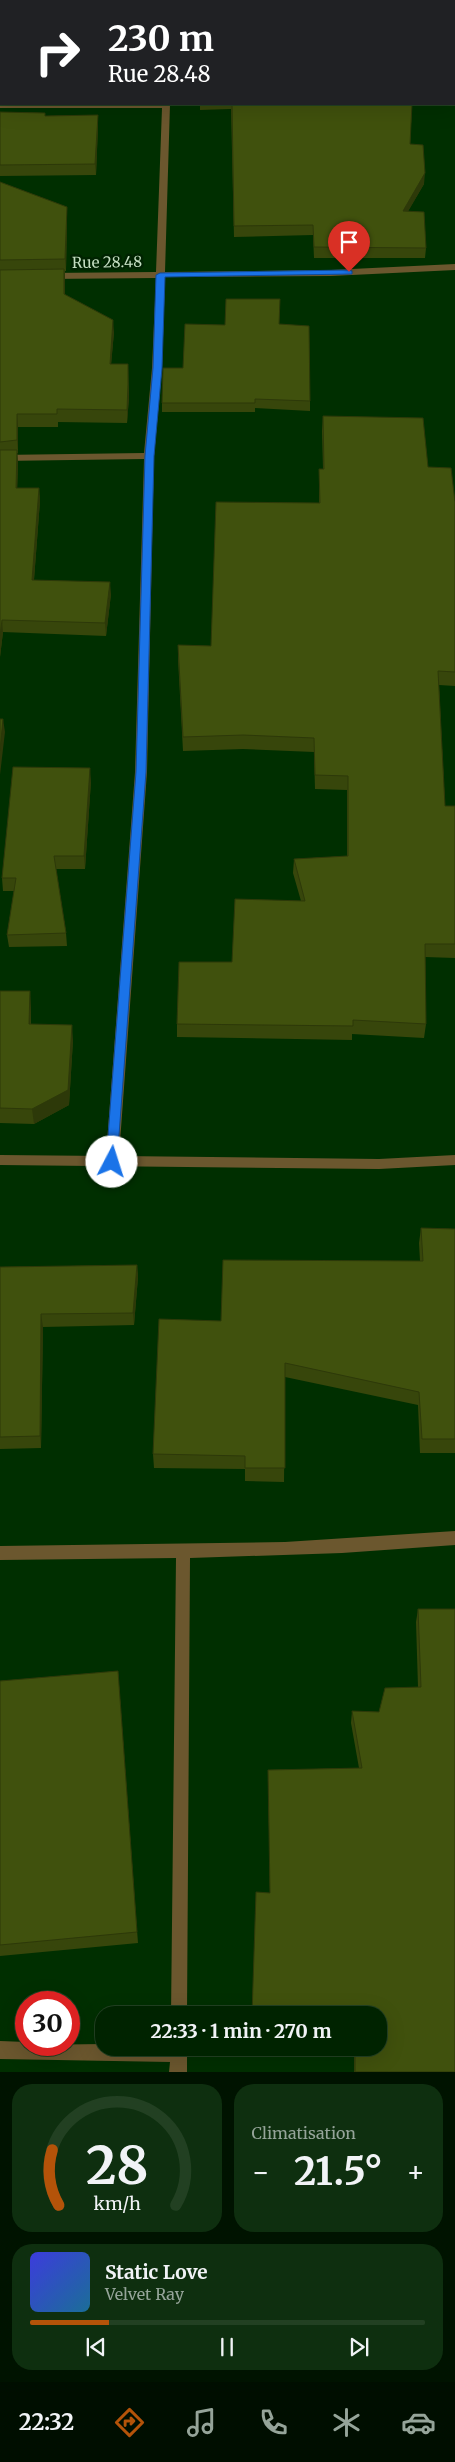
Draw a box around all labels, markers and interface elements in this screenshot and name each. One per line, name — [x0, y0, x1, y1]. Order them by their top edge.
text: 230 m — [108, 17, 214, 61]
icon: right — [25, 20, 90, 85]
text: Rue 28.48 — [108, 60, 211, 88]
pin — [328, 221, 370, 272]
icon: arrive — [335, 228, 363, 256]
street label: Rue 28.48 — [72, 252, 142, 272]
position arrow — [85, 1135, 137, 1187]
speed limit sign: 30 — [15, 1991, 80, 2056]
text: 22:33 · 1 min · 270 m — [150, 2019, 332, 2043]
text: Climatisation — [252, 2123, 356, 2143]
text: 28 — [86, 2133, 148, 2198]
text: 21.5° — [294, 2148, 383, 2195]
text: − — [252, 2154, 270, 2190]
text: + — [406, 2154, 425, 2190]
text: km/h — [93, 2192, 141, 2215]
text: Static Love — [105, 2260, 208, 2284]
text: Velvet Ray — [105, 2284, 184, 2304]
icon: previous — [82, 2333, 110, 2361]
icon: pause — [213, 2333, 241, 2361]
icon: next — [345, 2333, 373, 2361]
icon: directions — [112, 2405, 147, 2440]
icon: music — [184, 2405, 219, 2440]
icon: phone — [256, 2405, 291, 2440]
icon: climate — [329, 2405, 364, 2440]
icon: car — [401, 2405, 436, 2440]
text: 22:32 — [19, 2408, 74, 2436]

